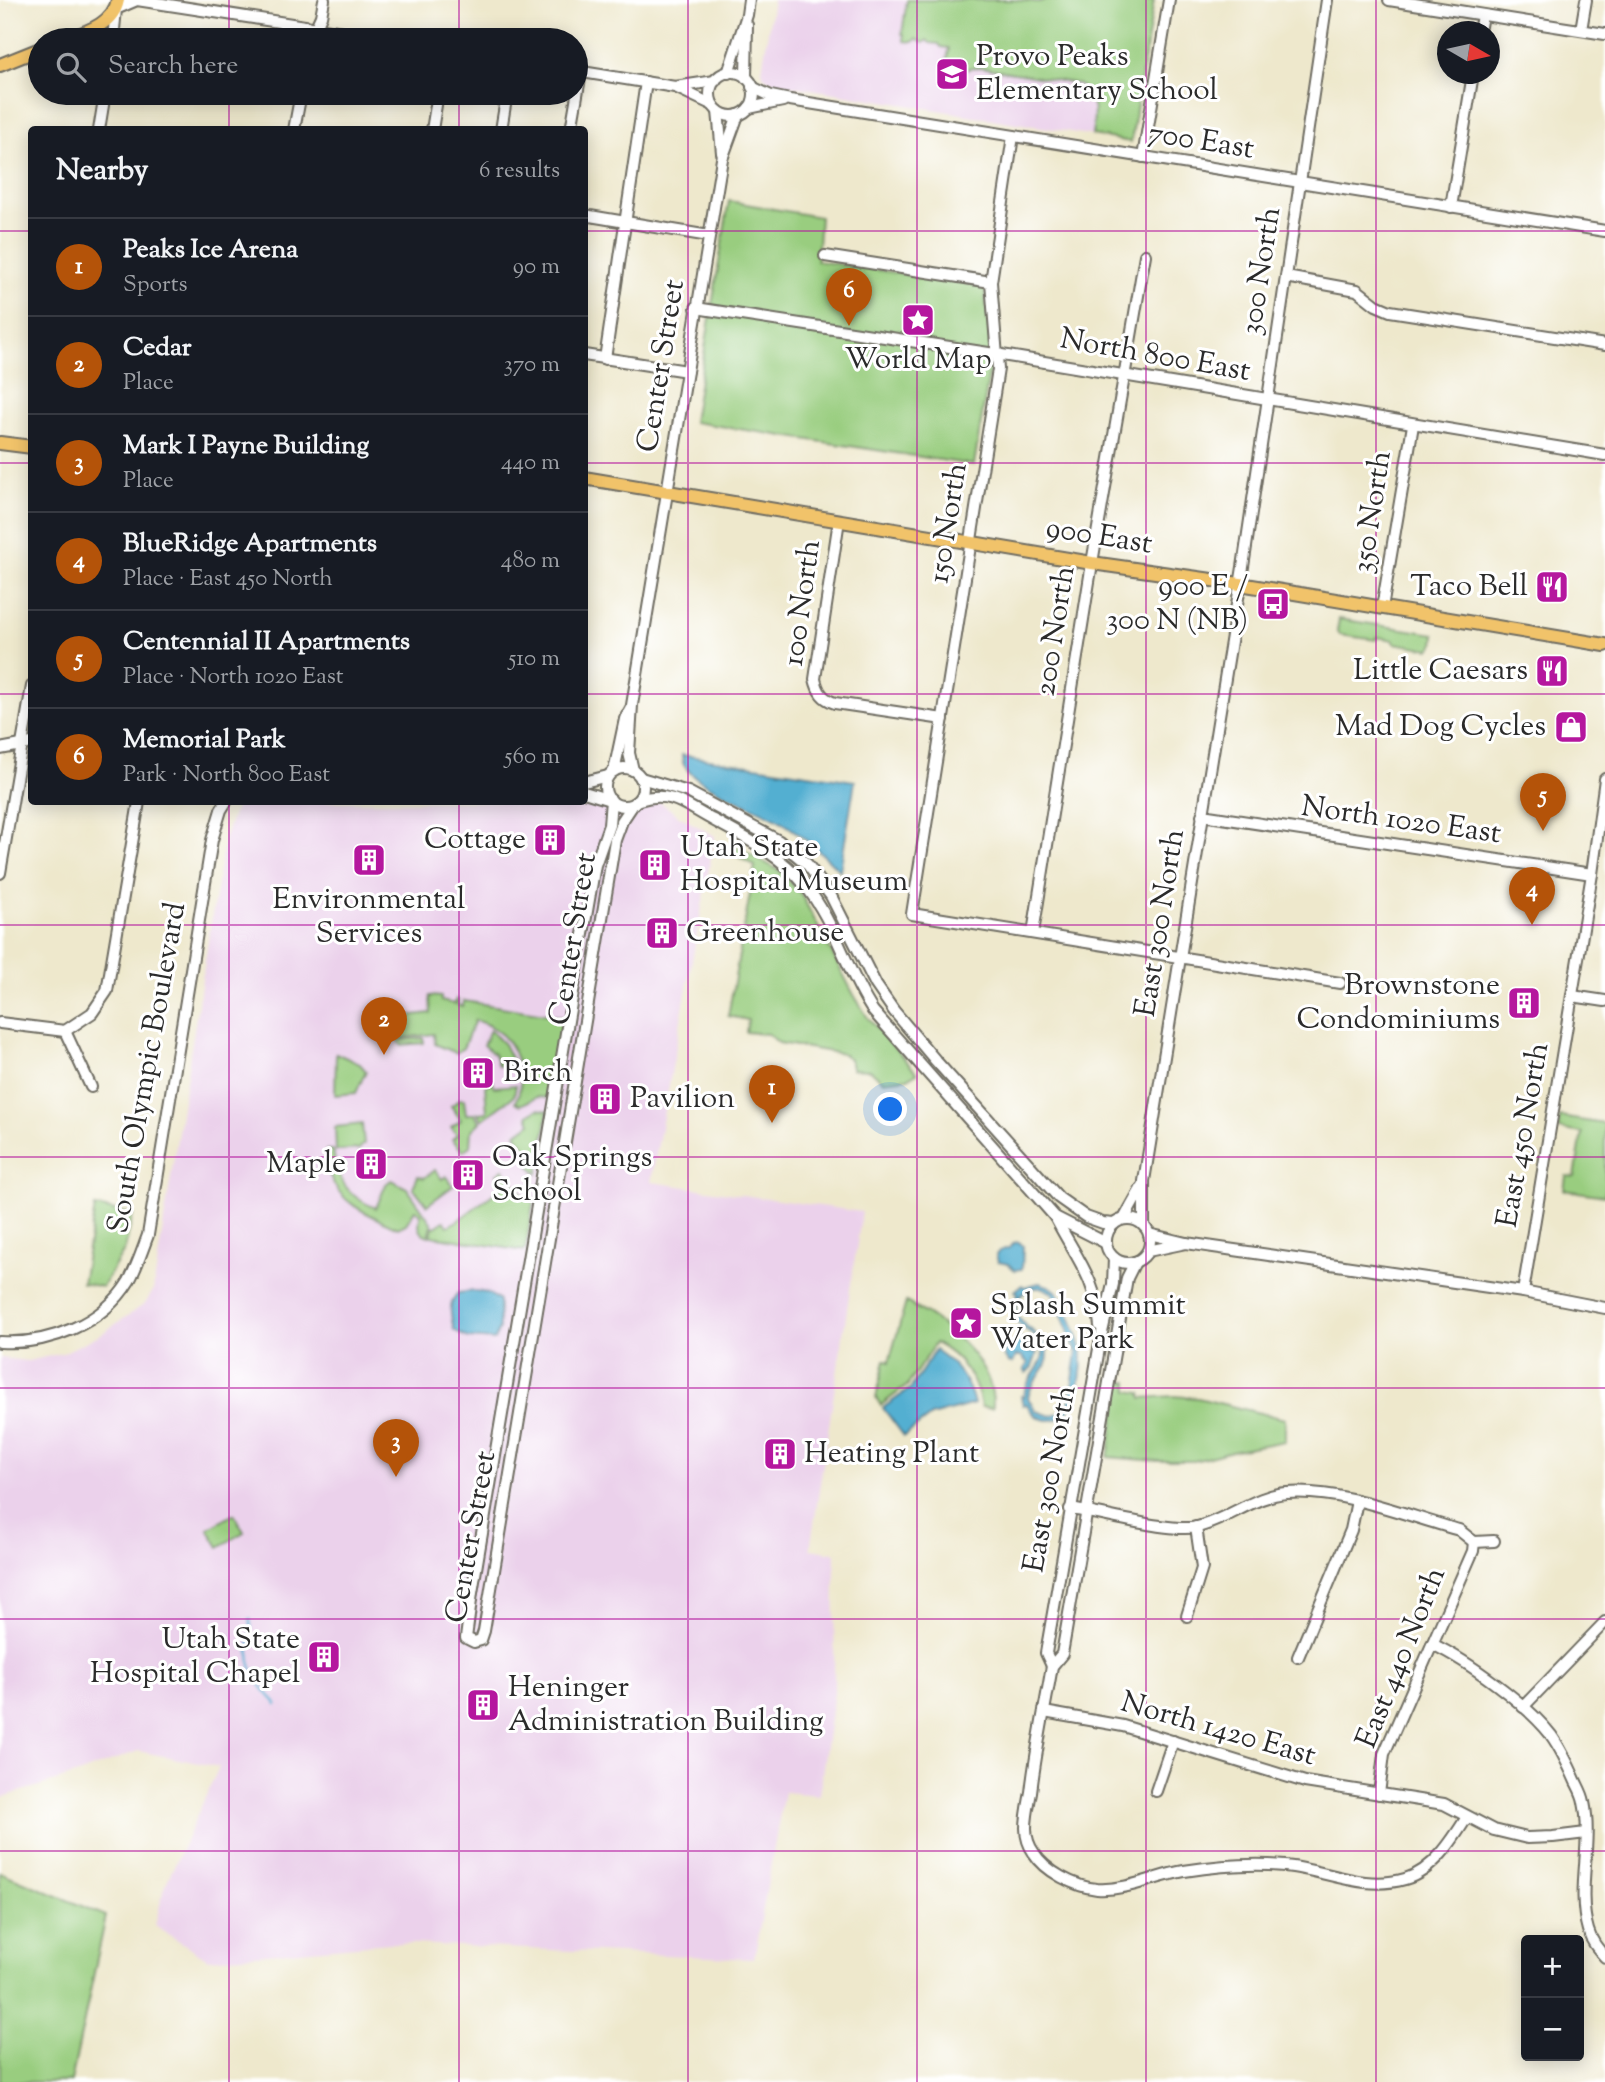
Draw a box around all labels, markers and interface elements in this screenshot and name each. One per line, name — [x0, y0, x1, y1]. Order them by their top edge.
north arrow — [1437, 21, 1500, 84]
search box — [28, 28, 588, 105]
place label: Provo Peaks Elementary School — [976, 36, 1218, 113]
icon: search — [52, 48, 90, 86]
text: Search here — [108, 48, 238, 85]
school or university icon: Provo Peaks Elementary School — [933, 55, 971, 93]
street label: 700 East — [1145, 112, 1257, 172]
text: Nearby — [56, 150, 148, 193]
text: 6 results — [479, 155, 560, 188]
street label: 300 North — [1231, 204, 1293, 338]
text: Peaks Ice Arena — [123, 232, 298, 269]
text: 1 — [75, 251, 83, 284]
text: 90 m — [513, 251, 560, 284]
pin: 6 — [826, 268, 872, 326]
text: Sports — [123, 269, 188, 302]
street label: Center Street — [627, 277, 697, 455]
place icon: World Map — [899, 301, 937, 339]
street label: North 800 East — [1056, 318, 1254, 394]
text: Cedar — [123, 330, 191, 367]
place label: World Map — [844, 339, 992, 382]
text: 2 — [74, 349, 84, 382]
text: 370 m — [504, 349, 560, 382]
text: Place — [123, 367, 174, 400]
text: Mark I Payne Building — [123, 428, 369, 465]
text: 3 — [74, 447, 84, 480]
text: 440 m — [501, 447, 560, 480]
street label: 350 North — [1342, 447, 1404, 576]
street label: 150 North — [918, 459, 980, 587]
text: Place — [123, 465, 174, 498]
street label: 900 East — [1043, 507, 1155, 567]
text: BlueRidge Apartments — [123, 526, 377, 563]
street label: 100 North — [773, 537, 833, 669]
text: 4 — [73, 545, 85, 578]
text: 480 m — [501, 545, 560, 578]
street label: 200 North — [1024, 562, 1088, 699]
text: Place · East 450 North — [123, 563, 333, 596]
place label: 900 E / 300 N (NB) — [1106, 566, 1248, 643]
place label: Taco Bell — [1410, 566, 1528, 609]
restaurant icon: Taco Bell — [1533, 568, 1571, 606]
bus stop icon: 900 E / 300 N (NB) — [1254, 585, 1292, 623]
text: Centennial II Apartments — [123, 624, 410, 661]
text: 5 — [75, 643, 83, 676]
text: 510 m — [508, 643, 560, 676]
place label: Little Caesars — [1353, 650, 1528, 693]
restaurant icon: Little Caesars — [1533, 652, 1571, 690]
text: Place · North 1020 East — [123, 661, 344, 694]
place label: Mad Dog Cycles — [1335, 706, 1546, 749]
shop icon: Mad Dog Cycles — [1552, 708, 1590, 746]
text: Memorial Park — [123, 722, 286, 759]
text: 6 — [73, 741, 85, 774]
text: 560 m — [505, 741, 560, 774]
text: Park · North 800 East — [123, 759, 330, 792]
pin: 5 — [1520, 773, 1566, 831]
street label: North 1020 East — [1298, 786, 1504, 856]
place label: Cottage — [424, 819, 526, 862]
building icon: Cottage — [531, 821, 569, 859]
street label: East 300 North — [1125, 826, 1197, 1020]
place label: Utah State Hospital Museum — [680, 827, 908, 904]
building icon: Environmental Services — [350, 841, 388, 879]
building icon: Utah State Hospital Museum — [636, 846, 674, 884]
street label: Center Street — [539, 850, 609, 1028]
pin: 4 — [1509, 867, 1555, 925]
place label: Environmental Services — [273, 879, 465, 956]
street label: South Olympic Boulevard — [98, 899, 198, 1237]
place label: Greenhouse — [686, 912, 844, 955]
building icon: Greenhouse — [643, 914, 681, 952]
place label: Brownstone Condominiums — [1296, 965, 1500, 1042]
building icon: Brownstone Condominiums — [1505, 984, 1543, 1022]
pin: 2 — [361, 997, 407, 1055]
street label: East 450 North — [1487, 1039, 1561, 1231]
place label: Birch — [503, 1052, 573, 1095]
building icon: Birch — [459, 1054, 497, 1092]
pin: 1 — [749, 1065, 795, 1123]
place label: Pavilion — [630, 1078, 735, 1121]
building icon: Pavilion — [586, 1080, 624, 1118]
your location — [873, 1092, 907, 1126]
place label: Oak Springs School — [492, 1137, 652, 1214]
place label: Maple — [266, 1143, 346, 1186]
building icon: Maple — [352, 1145, 390, 1183]
building icon: Oak Springs School — [449, 1156, 487, 1194]
place label: Splash Summit Water Park — [990, 1285, 1186, 1362]
place icon: Splash Summit Water Park — [947, 1304, 985, 1342]
street label: East 300 North — [1013, 1382, 1089, 1576]
pin: 3 — [373, 1419, 419, 1477]
place label: Heating Plant — [804, 1433, 979, 1476]
building icon: Heating Plant — [761, 1435, 799, 1473]
street label: Center Street — [436, 1448, 508, 1626]
street label: East 440 North — [1346, 1561, 1458, 1755]
place label: Utah State Hospital Chapel — [90, 1619, 300, 1696]
building icon: Utah State Hospital Chapel — [305, 1638, 343, 1676]
place label: Heninger Administration Building — [508, 1667, 824, 1744]
street label: North 1420 East — [1115, 1682, 1321, 1778]
building icon: Heninger Administration Building — [464, 1686, 502, 1724]
map controls — [1521, 1935, 1584, 2061]
button: + — [1521, 1935, 1584, 1998]
button: − — [1521, 1998, 1584, 2061]

